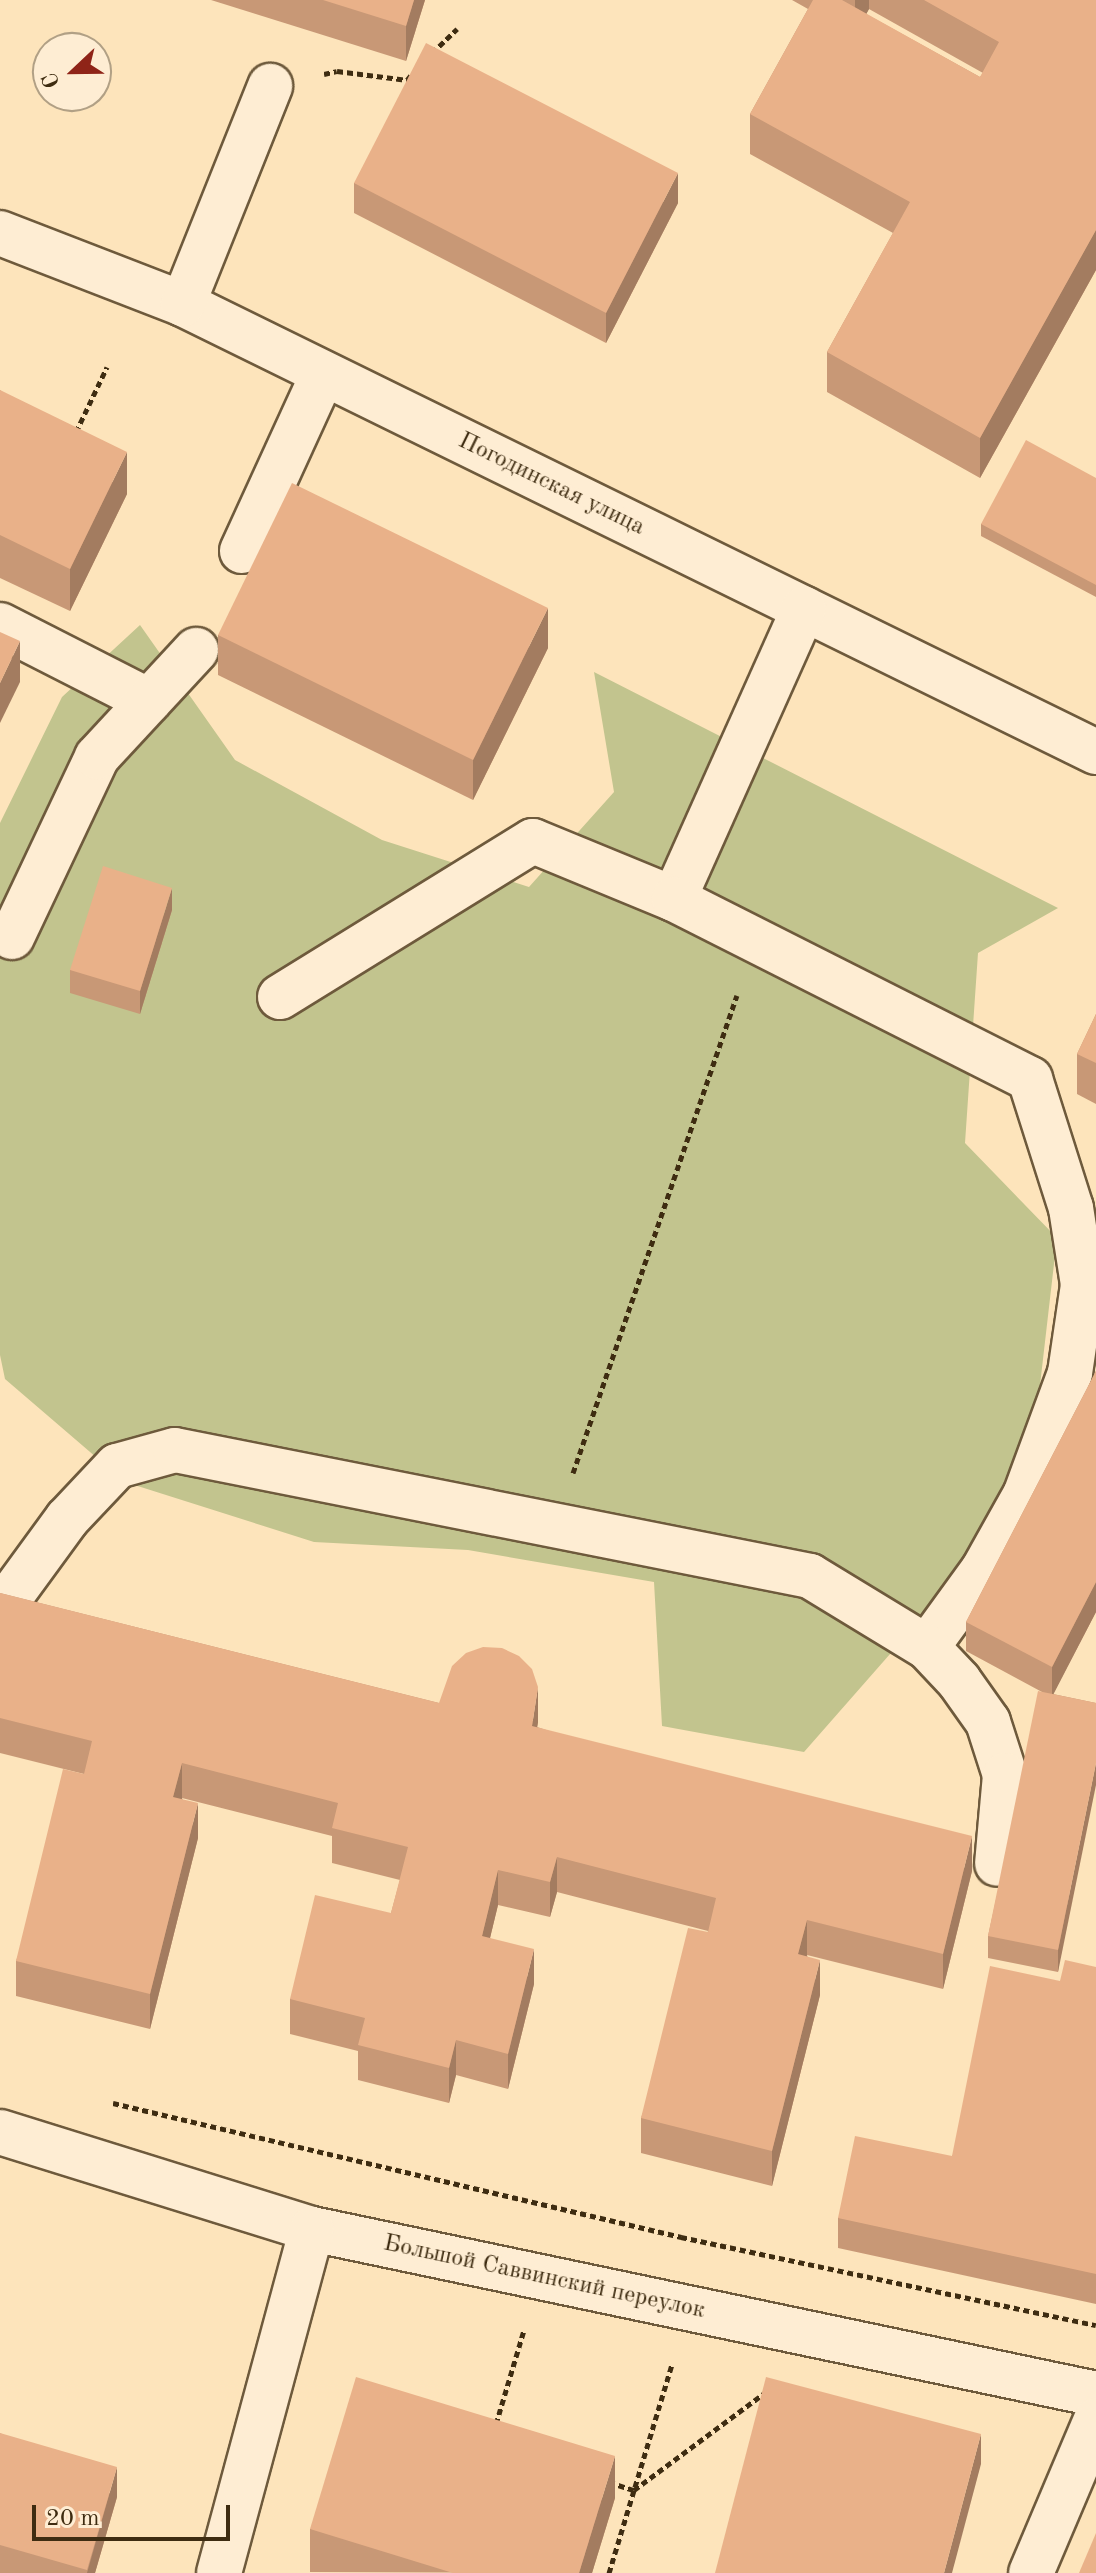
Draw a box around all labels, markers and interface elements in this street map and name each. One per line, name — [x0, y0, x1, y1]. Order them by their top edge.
north arrow — [32, 32, 112, 112]
text: С — [39, 69, 65, 91]
street label: Погодинская улица — [453, 427, 649, 543]
street label: Большой Саввинский переулок — [381, 2230, 707, 2326]
scale bar — [36, 2489, 234, 2539]
text: 20 m — [46, 2507, 100, 2531]

